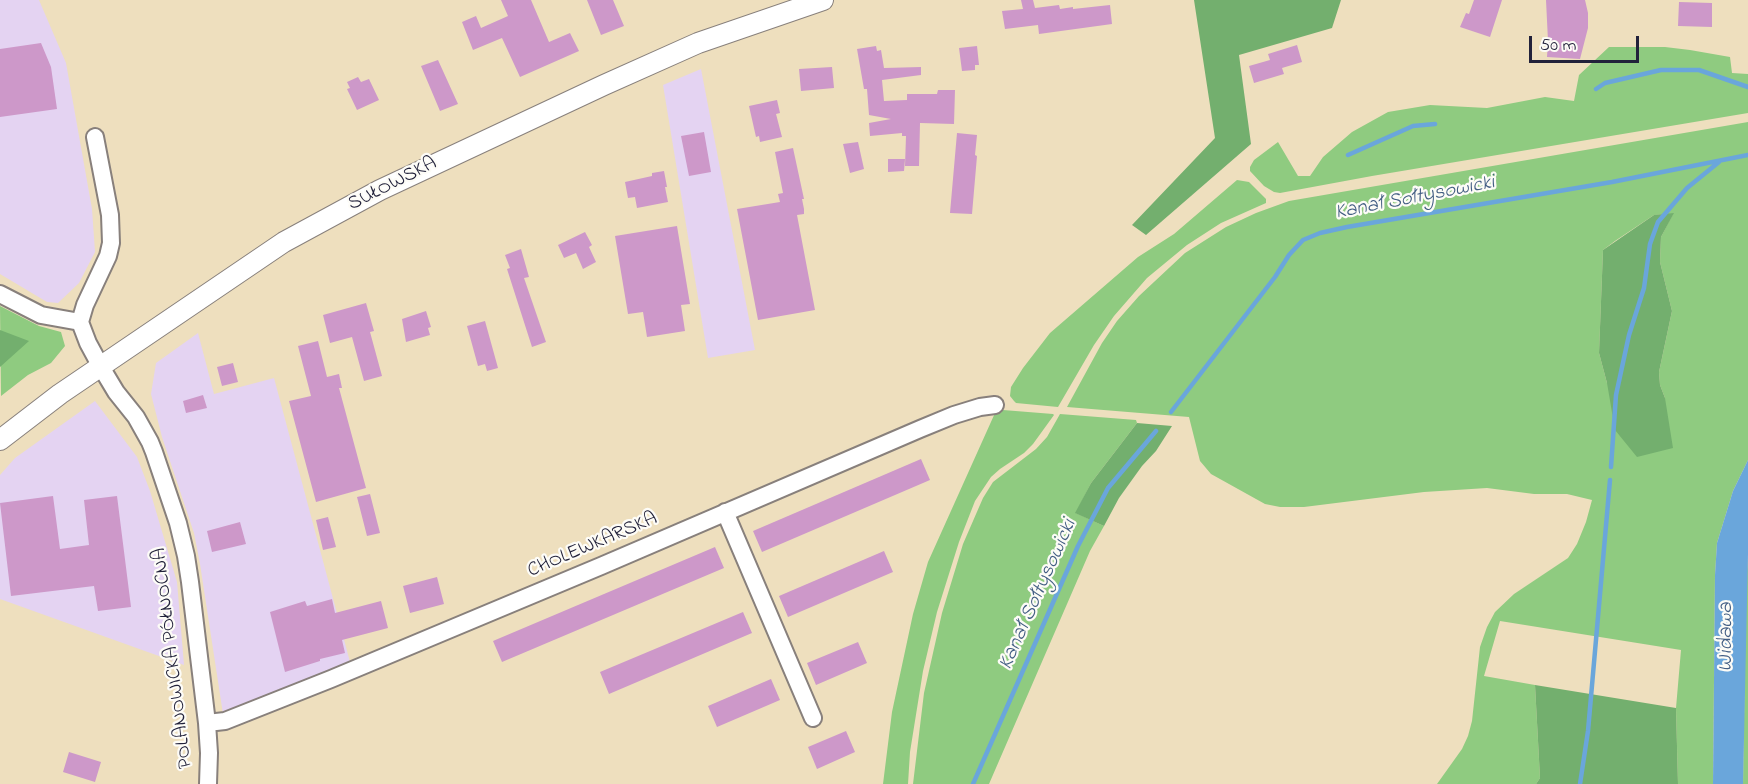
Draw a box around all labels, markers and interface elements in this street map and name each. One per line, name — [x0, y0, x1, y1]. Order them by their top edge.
scale bar — [1532, 24, 1642, 62]
text: 50 m — [1540, 33, 1577, 59]
street label: SUŁOWSKA — [345, 152, 441, 218]
water label: Kanał Sołtysowicki — [1333, 171, 1497, 227]
street label: CHOLEWKARSKA — [524, 508, 662, 584]
water label: Kanał Sołtysowicki — [995, 516, 1083, 674]
street label: POLANOWICKA PÓŁNOCNA — [149, 546, 199, 770]
water label: Widawa — [1715, 602, 1741, 672]

